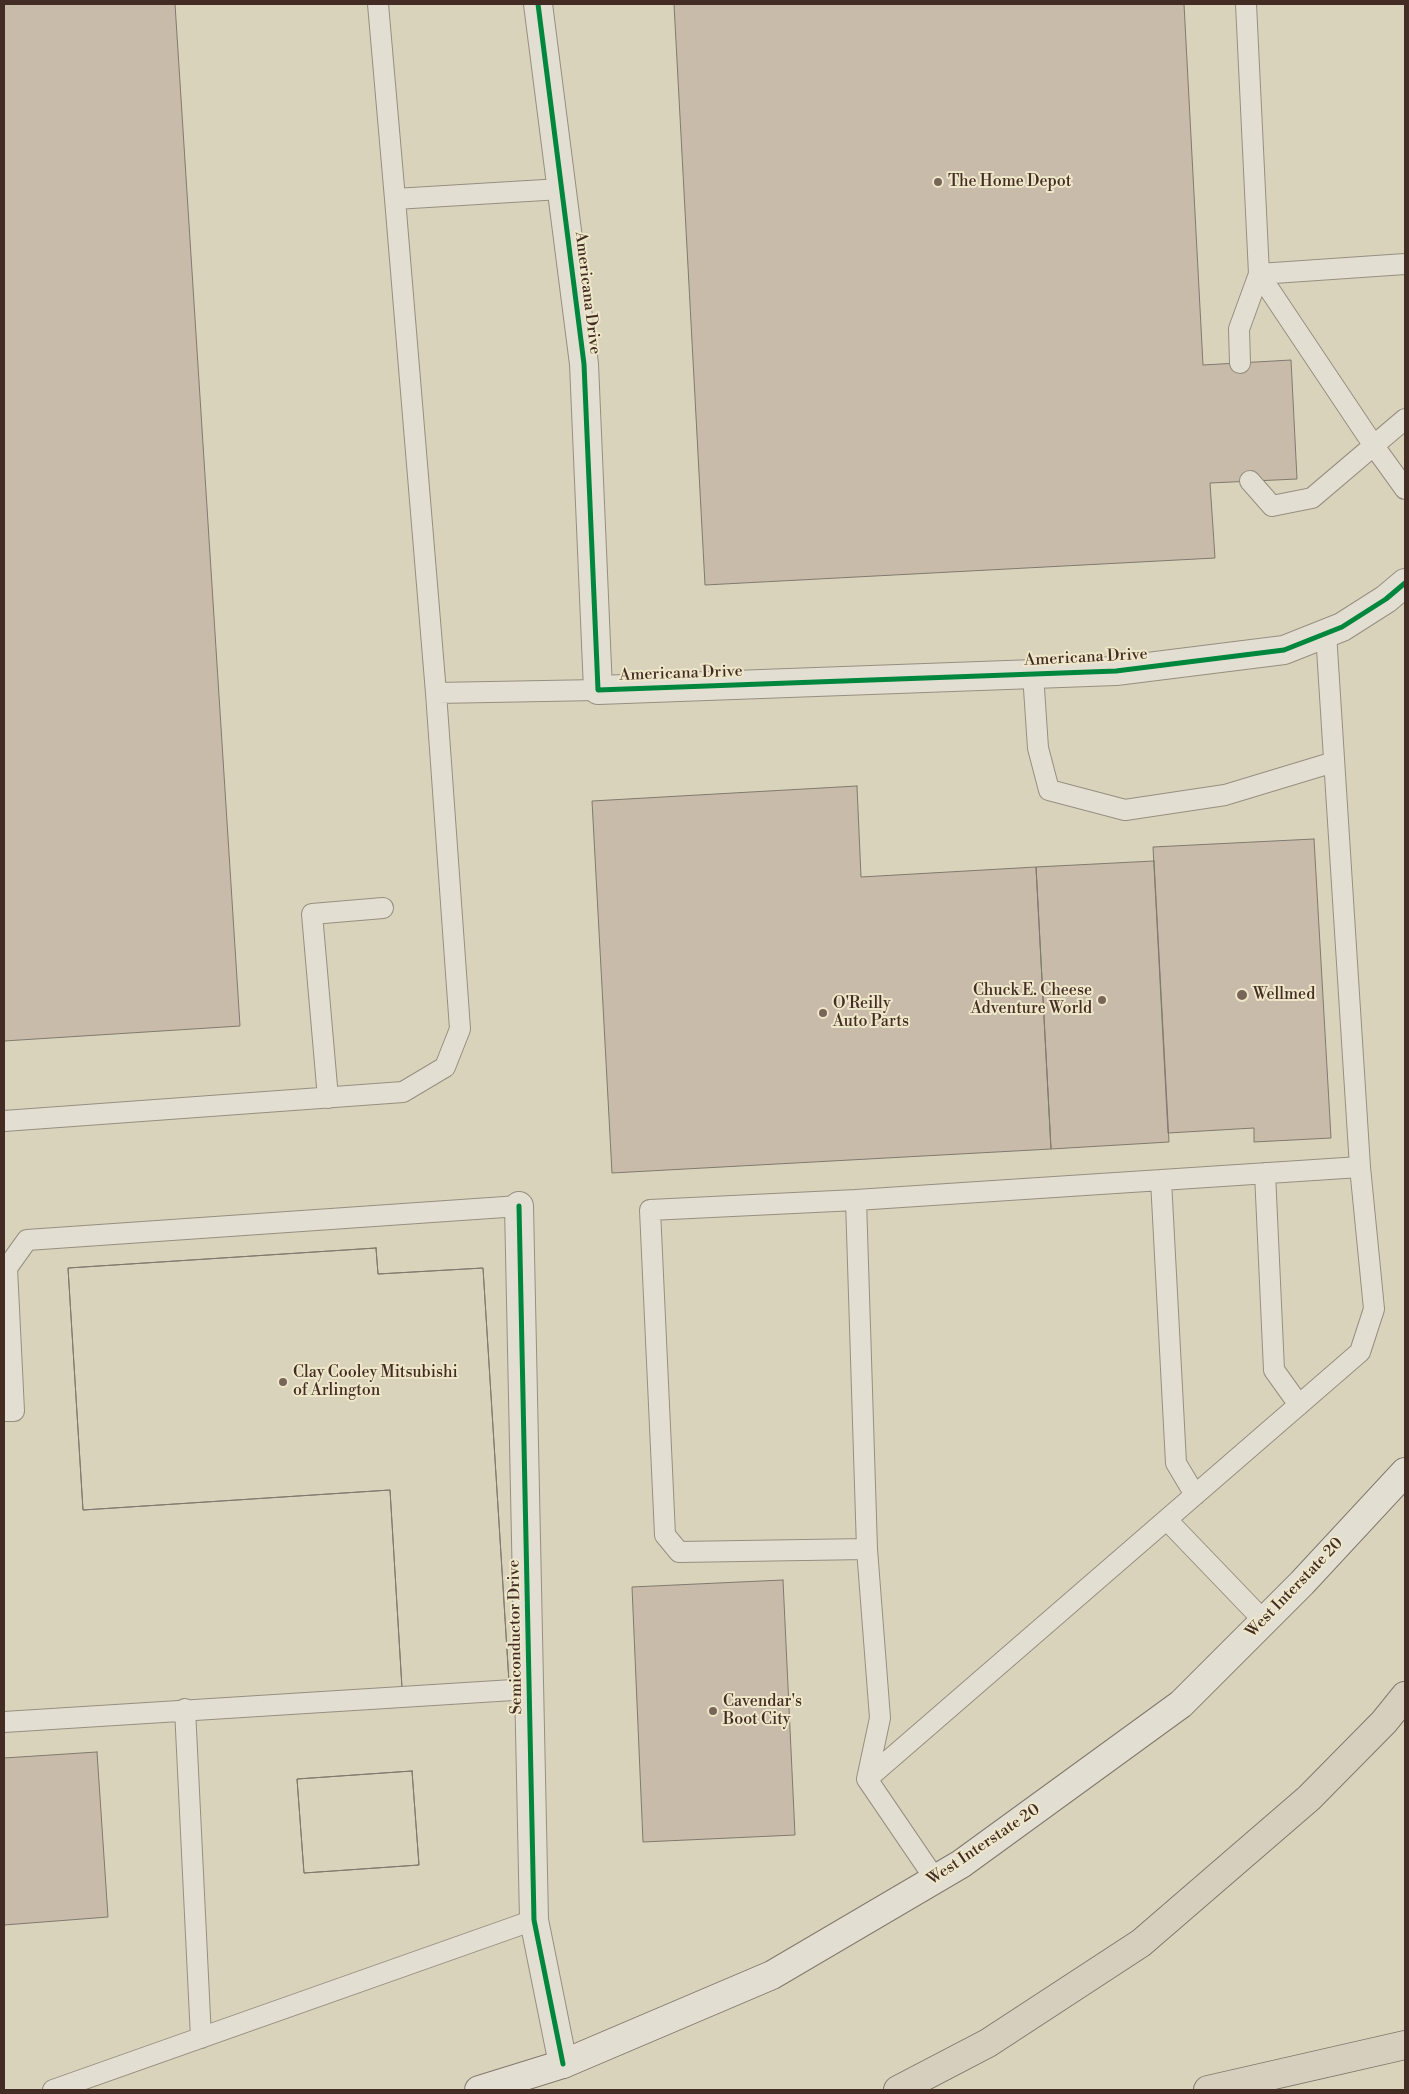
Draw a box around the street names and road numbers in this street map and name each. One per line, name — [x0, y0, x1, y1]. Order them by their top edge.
street label: Americana Drive — [570, 231, 604, 355]
street label: Americana Drive — [1024, 645, 1148, 671]
street label: Americana Drive — [619, 662, 743, 686]
street label: West Interstate 20 — [1242, 1534, 1348, 1642]
street label: Semiconductor Drive — [505, 1559, 527, 1715]
street label: West Interstate 20 — [924, 1800, 1044, 1890]

